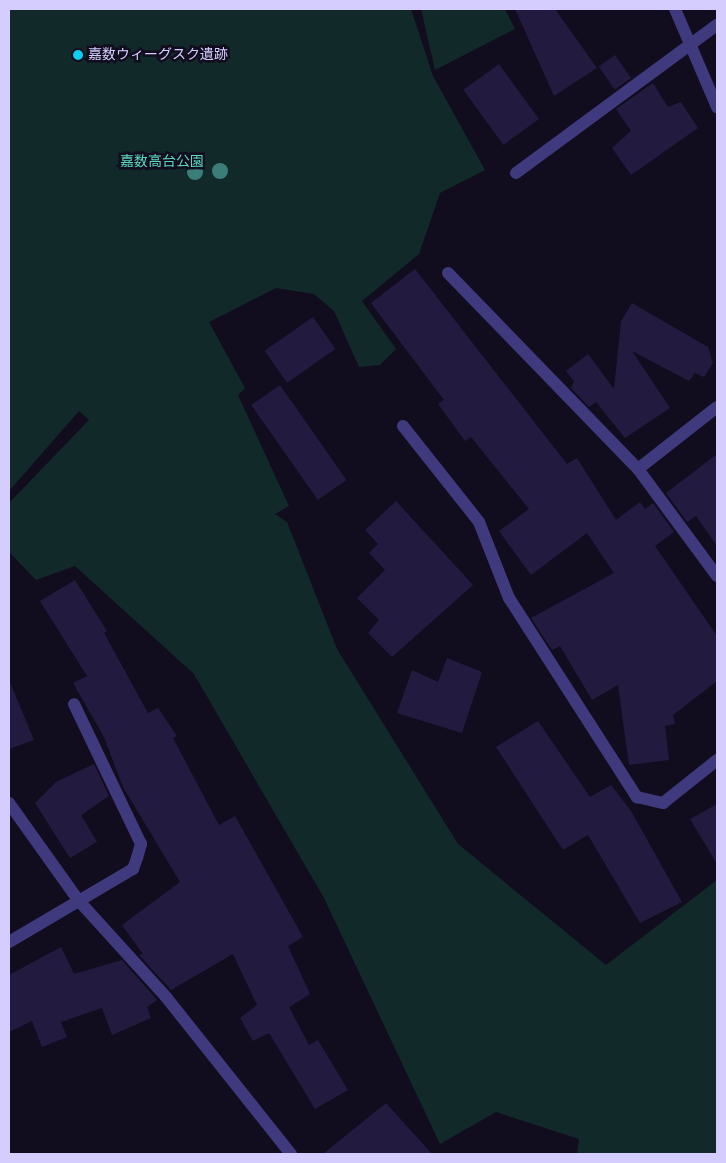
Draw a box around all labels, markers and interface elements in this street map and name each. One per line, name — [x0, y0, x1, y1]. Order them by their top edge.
place label: 嘉数ウィーグスク遺跡 — [88, 47, 228, 63]
marker: 嘉数ウィーグスク遺跡 — [72, 49, 84, 61]
park label: 嘉数高台公園 — [120, 154, 204, 170]

